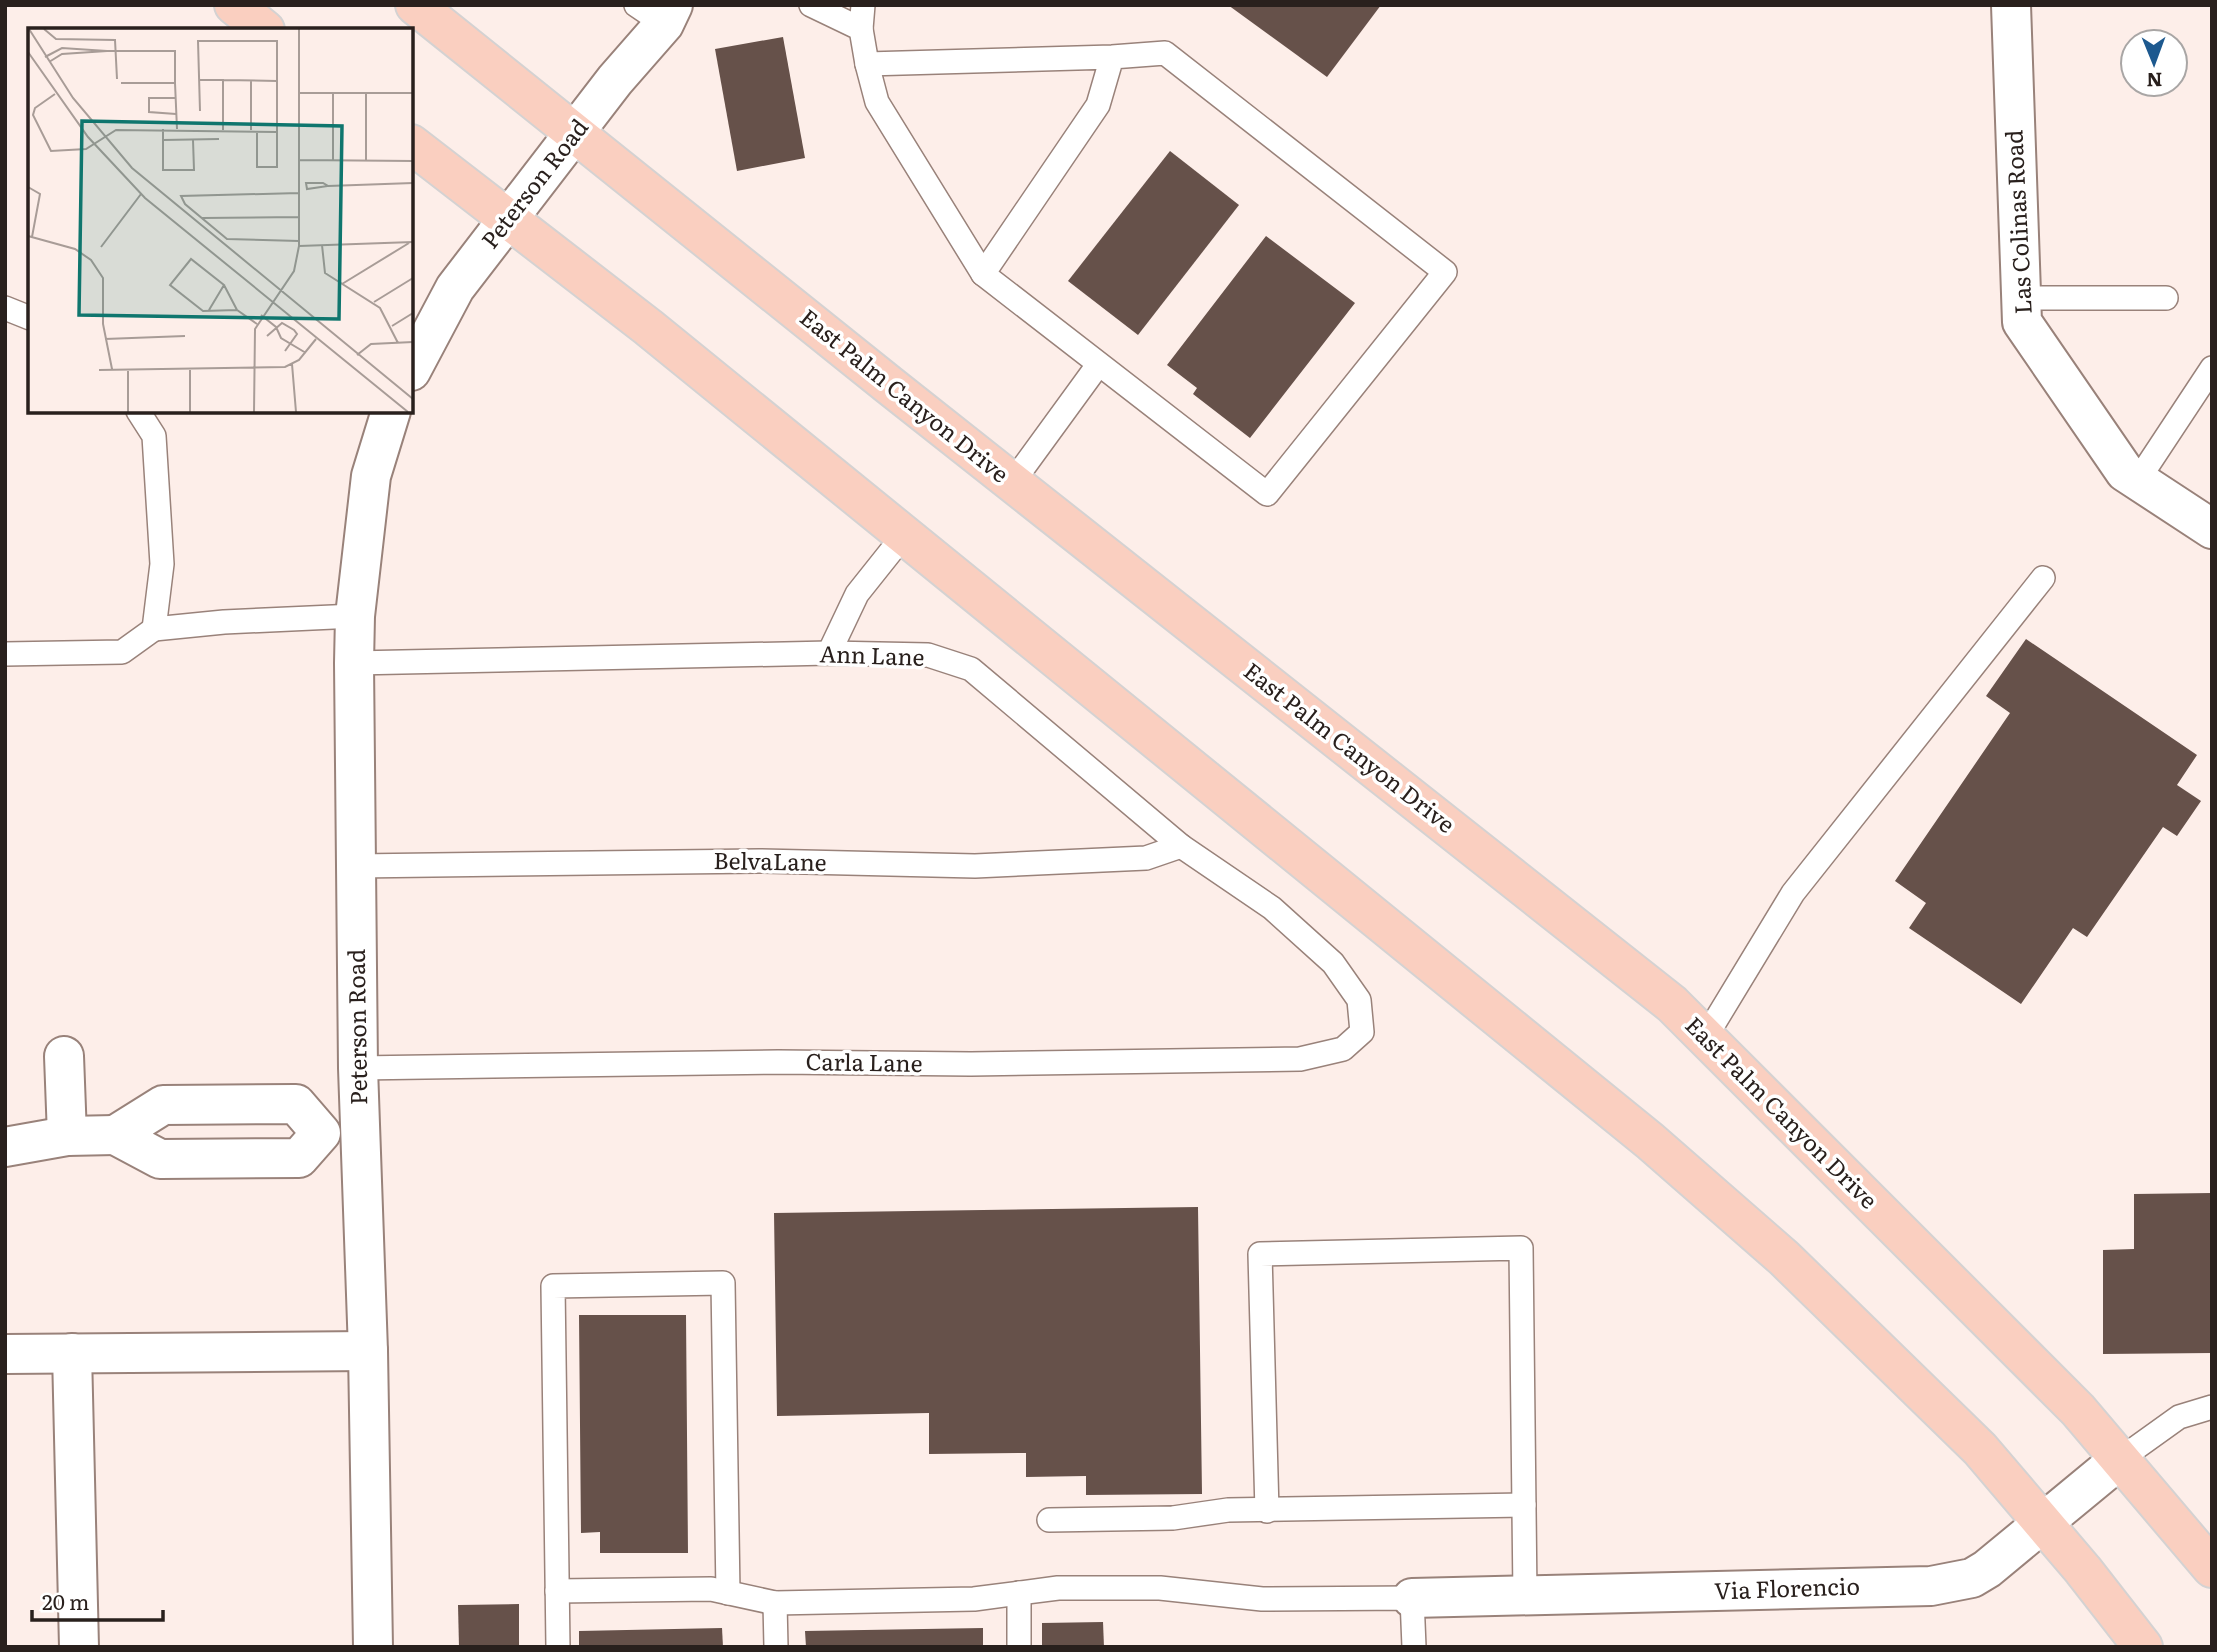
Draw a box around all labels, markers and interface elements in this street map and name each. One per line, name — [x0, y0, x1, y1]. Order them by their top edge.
inset map — [28, 28, 413, 413]
north arrow — [2119, 28, 2189, 98]
text: N — [2146, 67, 2163, 95]
street label: Peterson Road — [472, 111, 595, 255]
street label: Las Colinas Road — [1995, 129, 2039, 315]
street label: East Palm Canyon Drive — [794, 299, 1017, 489]
street label: Ann Lane — [819, 635, 925, 673]
street label: East Palm Canyon Drive — [1237, 653, 1463, 840]
street label: BelvaLane — [713, 842, 827, 878]
street label: Peterson Road — [338, 949, 374, 1106]
street label: East Palm Canyon Drive — [1679, 1008, 1886, 1215]
street label: Carla Lane — [805, 1043, 923, 1079]
street label: Via Florencio — [1713, 1567, 1860, 1607]
scale bar — [32, 1578, 163, 1622]
text: 20 m — [42, 1585, 89, 1616]

